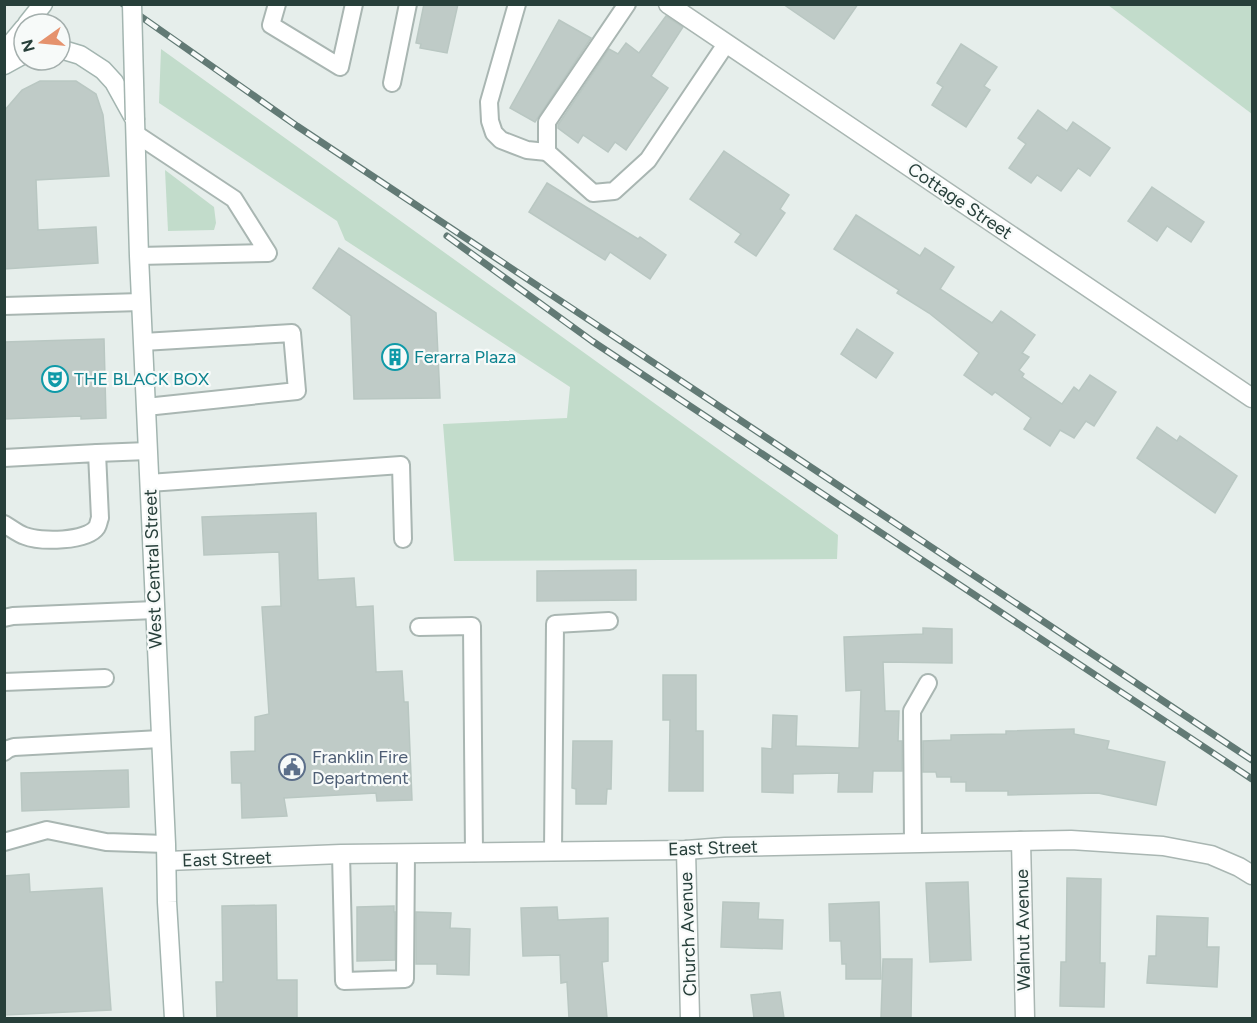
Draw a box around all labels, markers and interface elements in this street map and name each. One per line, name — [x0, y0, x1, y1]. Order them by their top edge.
north arrow — [12, 12, 72, 72]
text: N — [17, 37, 39, 54]
street label: Cottage Street — [904, 158, 1017, 244]
building icon: Ferarra Plaza — [380, 342, 410, 372]
place label: Ferarra Plaza — [414, 346, 516, 368]
theatre icon: THE BLACK BOX — [40, 364, 70, 394]
place label: THE BLACK BOX — [74, 368, 209, 390]
street label: West Central Street — [139, 489, 167, 649]
place label: Franklin Fire Department — [312, 746, 409, 789]
public building icon: Franklin Fire Department — [277, 752, 307, 782]
street label: East Street — [668, 835, 758, 861]
street label: East Street — [182, 846, 272, 872]
street label: Walnut Avenue — [1011, 869, 1035, 991]
street label: Church Avenue — [675, 871, 701, 996]

